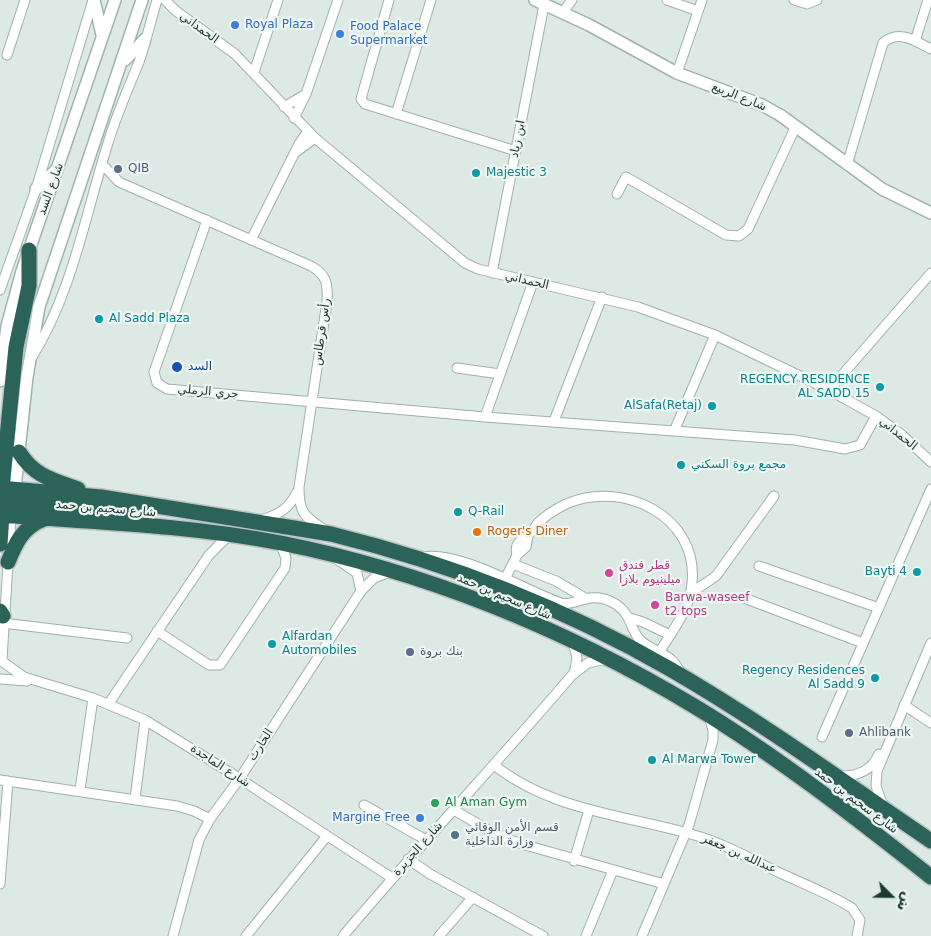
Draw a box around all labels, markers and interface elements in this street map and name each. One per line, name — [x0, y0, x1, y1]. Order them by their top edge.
street label: الحمداني — [177, 9, 221, 47]
place label: Royal Plaza — [245, 18, 313, 32]
marker: Royal Plaza — [229, 19, 241, 31]
place label: Food Palace Supermarket — [350, 20, 428, 48]
marker: Food Palace Supermarket — [334, 28, 346, 40]
street label: شارع الربيع — [710, 80, 768, 114]
street label: ابن زياد — [507, 119, 529, 159]
street label: شارع السد — [35, 161, 67, 217]
place label: QIB — [128, 162, 149, 176]
marker: QIB — [112, 163, 124, 175]
place label: Majestic 3 — [486, 166, 547, 180]
marker: Majestic 3 — [470, 167, 482, 179]
street label: الحمداني — [504, 269, 550, 293]
street label: رأس قرطاس — [310, 297, 334, 367]
place label: Al Sadd Plaza — [109, 312, 190, 326]
marker: Al Sadd Plaza — [93, 313, 105, 325]
marker: السد — [170, 360, 184, 374]
place label: السد — [188, 360, 212, 374]
place label: REGENCY RESIDENCE AL SADD 15 — [740, 373, 870, 401]
marker: REGENCY RESIDENCE AL SADD 15 — [874, 381, 886, 393]
street label: جري الرملي — [177, 382, 239, 402]
place label: AlSafa(Retaj) — [624, 399, 702, 413]
marker: AlSafa(Retaj) — [706, 400, 718, 412]
street label: الحمداني — [876, 414, 920, 454]
place label: مجمع بروة السكني — [691, 458, 786, 472]
marker: مجمع بروة السكني — [675, 459, 687, 471]
street label: شارع سحيم بن حمد — [55, 497, 157, 521]
place label: Q-Rail — [468, 505, 504, 519]
marker: Q-Rail — [452, 506, 464, 518]
place label: Roger's Diner — [487, 525, 568, 539]
marker: Roger's Diner — [471, 526, 483, 538]
place label: قطر فندق ميلينيوم بلازا — [619, 559, 681, 587]
place label: Bayti 4 — [865, 565, 907, 579]
marker: Bayti 4 — [911, 566, 923, 578]
marker: قطر فندق ميلينيوم بلازا — [603, 567, 615, 579]
street label: شارع سحيم بن حمد — [455, 571, 553, 623]
place label: Barwa-waseef t2 tops — [665, 591, 749, 619]
marker: Barwa-waseef t2 tops — [649, 599, 661, 611]
place label: Alfardan Automobiles — [282, 630, 357, 658]
marker: Alfardan Automobiles — [266, 638, 278, 650]
place label: بنك بروة — [420, 645, 463, 659]
marker: بنك بروة — [404, 646, 416, 658]
place label: Regency Residences Al Sadd 9 — [742, 664, 865, 692]
marker: Regency Residences Al Sadd 9 — [869, 672, 881, 684]
street label: الحارث — [245, 726, 277, 764]
place label: Ahlibank — [859, 726, 911, 740]
marker: Ahlibank — [843, 727, 855, 739]
street label: شارع الماجدة — [188, 741, 252, 791]
place label: Al Marwa Tower — [662, 753, 756, 767]
marker: Al Marwa Tower — [646, 754, 658, 766]
street label: شارع سحيم بن حمد — [811, 765, 901, 837]
place label: Al Aman Gym — [445, 796, 527, 810]
marker: Al Aman Gym — [429, 797, 441, 809]
place label: Margine Free — [332, 811, 410, 825]
marker: Margine Free — [414, 812, 426, 824]
street label: شارع الجزيرة — [390, 819, 446, 879]
place label: قسم الأمن الوقائي وزارة الداخلية — [465, 821, 559, 849]
marker: قسم الأمن الوقائي وزارة الداخلية — [449, 829, 461, 841]
street label: عبدالله بن جعفر — [699, 831, 779, 877]
north arrow — [866, 871, 916, 921]
text: ش — [894, 890, 916, 914]

